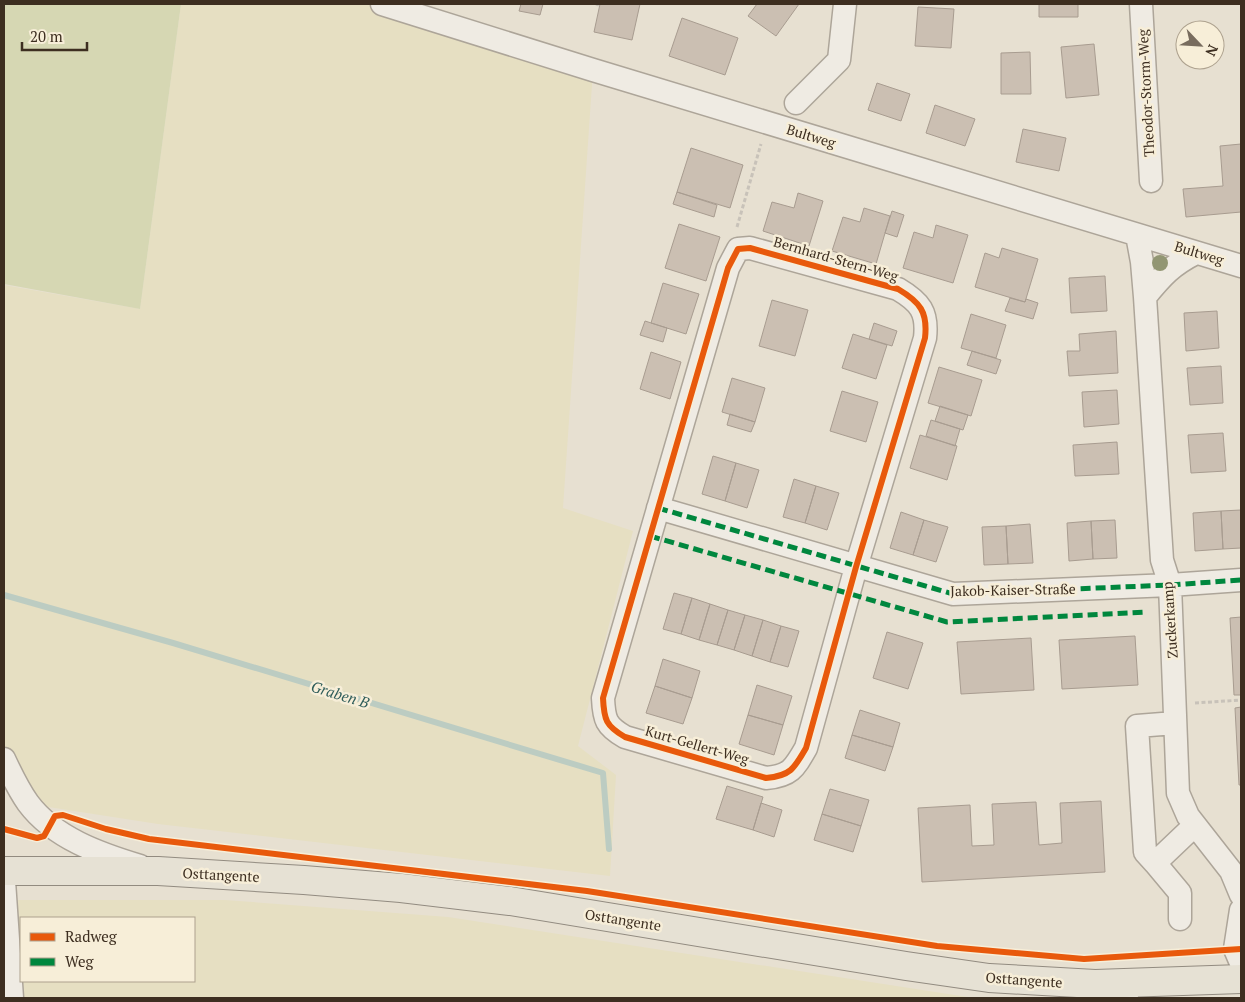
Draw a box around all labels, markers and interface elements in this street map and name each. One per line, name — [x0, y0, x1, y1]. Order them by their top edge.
scale bar — [22, 20, 88, 52]
north arrow — [1175, 20, 1225, 70]
text: 20 m — [30, 26, 63, 46]
street label: Theodor-Storm-Weg — [1133, 28, 1158, 157]
text: N — [1201, 42, 1223, 60]
street label: Bultweg — [784, 119, 839, 152]
street label: Bernhard-Stern-Weg — [772, 232, 901, 286]
street label: Bultweg — [1172, 236, 1227, 269]
street label: Jakob-Kaiser-Straße — [950, 579, 1076, 600]
street label: Zuckerkamp — [1157, 581, 1182, 659]
water label: Graben B — [309, 676, 372, 712]
street label: Kurt-Gellert-Weg — [643, 721, 752, 769]
street label: Osttangente — [182, 863, 260, 886]
street label: Osttangente — [583, 904, 663, 935]
legend — [20, 917, 195, 982]
text: Radweg — [65, 926, 118, 946]
text: Weg — [65, 951, 95, 971]
street label: Osttangente — [985, 967, 1063, 992]

